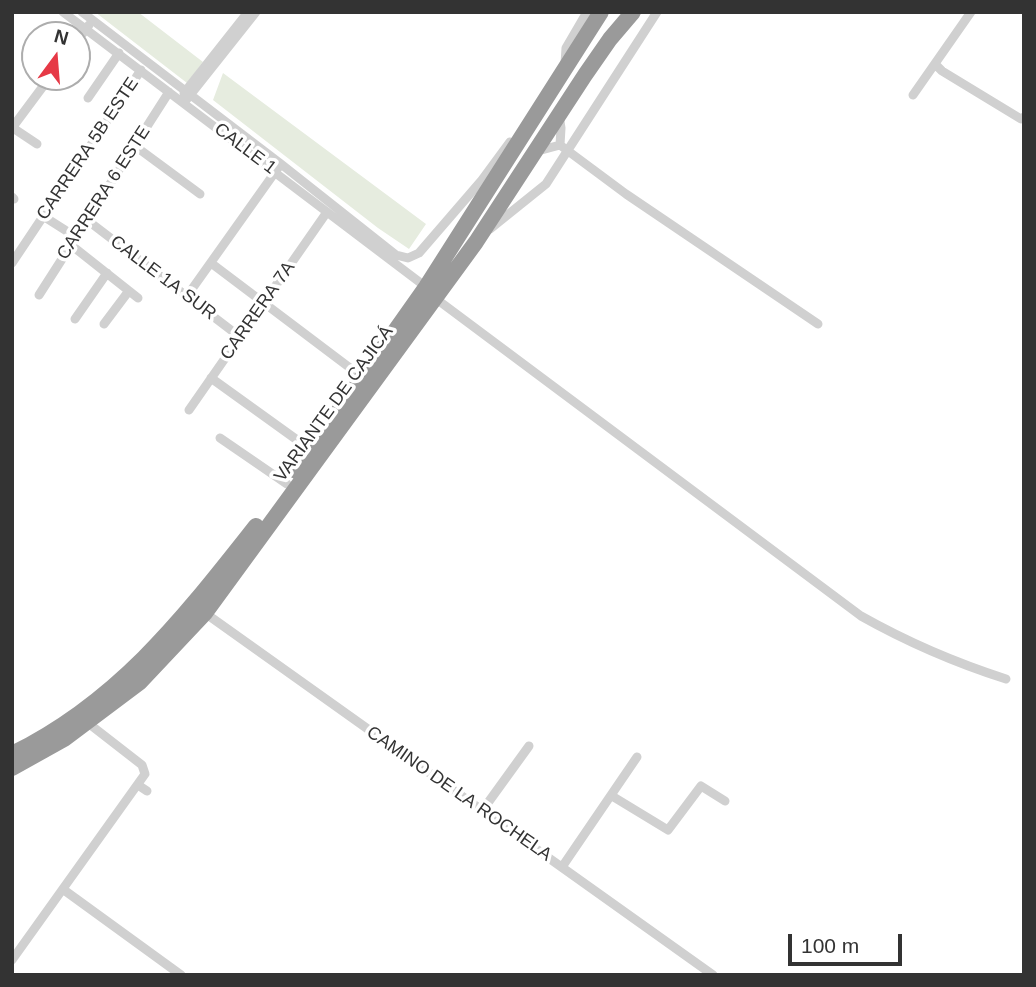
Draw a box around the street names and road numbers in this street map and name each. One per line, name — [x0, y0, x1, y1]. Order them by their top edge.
street label: CARRERA 5B ESTE — [32, 74, 144, 224]
street label: CALLE 1 — [210, 119, 280, 179]
street label: CARRERA 6 ESTE — [53, 122, 155, 264]
street label: CALLE 1A SUR — [106, 231, 220, 325]
street label: CARRERA 7A — [216, 258, 300, 364]
street label: VARIANTE DE CAJICÁ — [270, 322, 398, 486]
street label: CAMINO DE LA ROCHELA — [362, 722, 556, 866]

